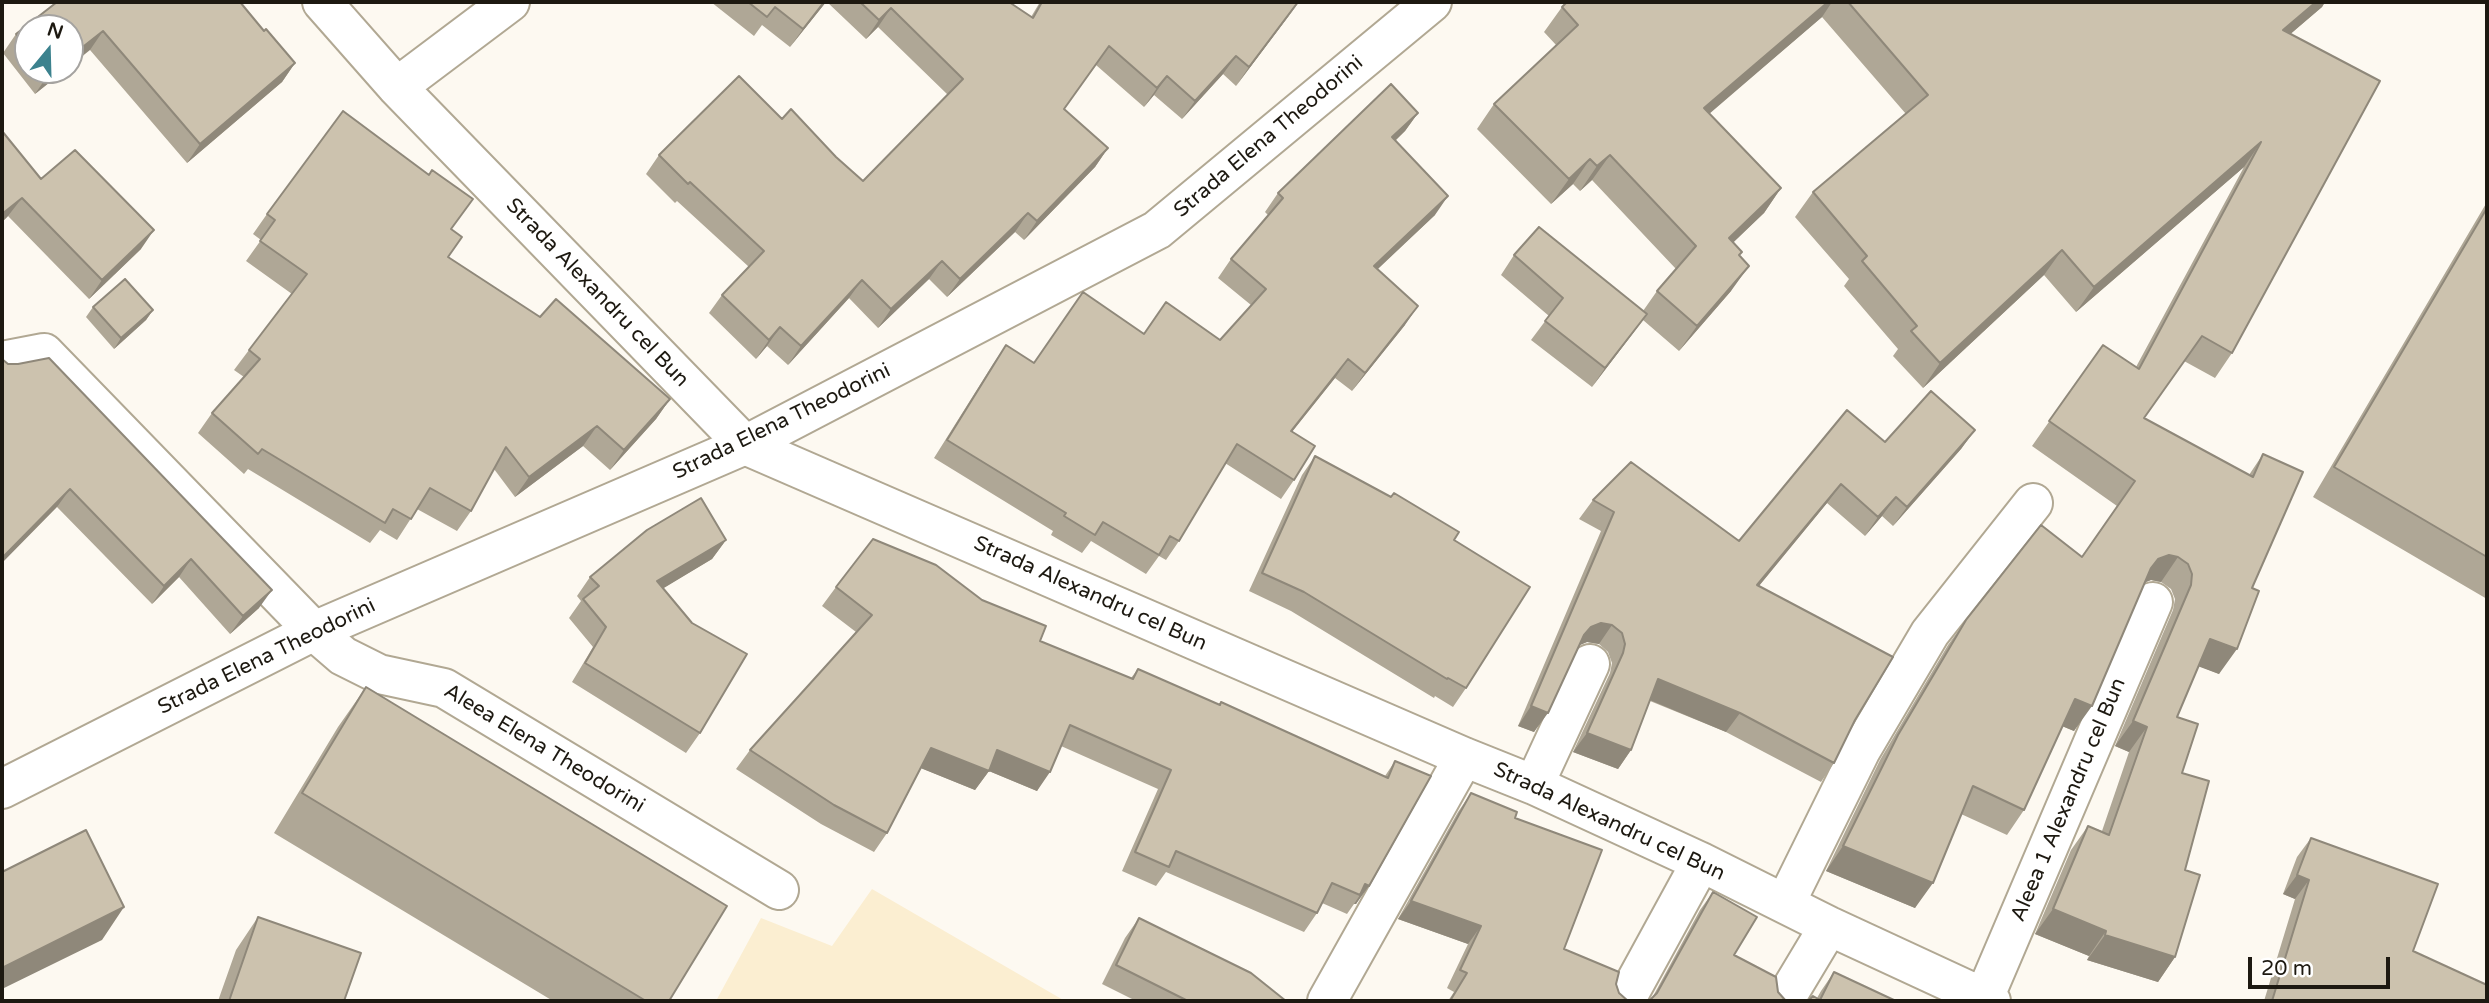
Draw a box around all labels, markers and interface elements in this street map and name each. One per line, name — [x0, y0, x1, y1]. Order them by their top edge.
north arrow — [14, 14, 84, 84]
text: N — [44, 18, 66, 44]
street label: Strada Elena Theodorini — [1169, 51, 1369, 223]
street label: Strada Alexandru cel Bun — [500, 193, 694, 393]
street label: Strada Elena Theodorini — [669, 358, 895, 486]
street label: Strada Alexandru cel Bun — [970, 531, 1210, 657]
street label: Strada Elena Theodorini — [154, 593, 380, 721]
street label: Aleea 1 Alexandru cel Bun — [2006, 674, 2132, 926]
street label: Aleea Elena Theodorini — [439, 679, 649, 819]
street label: Strada Alexandru cel Bun — [1489, 757, 1729, 887]
scale bar — [2251, 944, 2393, 988]
text: 20 m — [2261, 956, 2312, 981]

